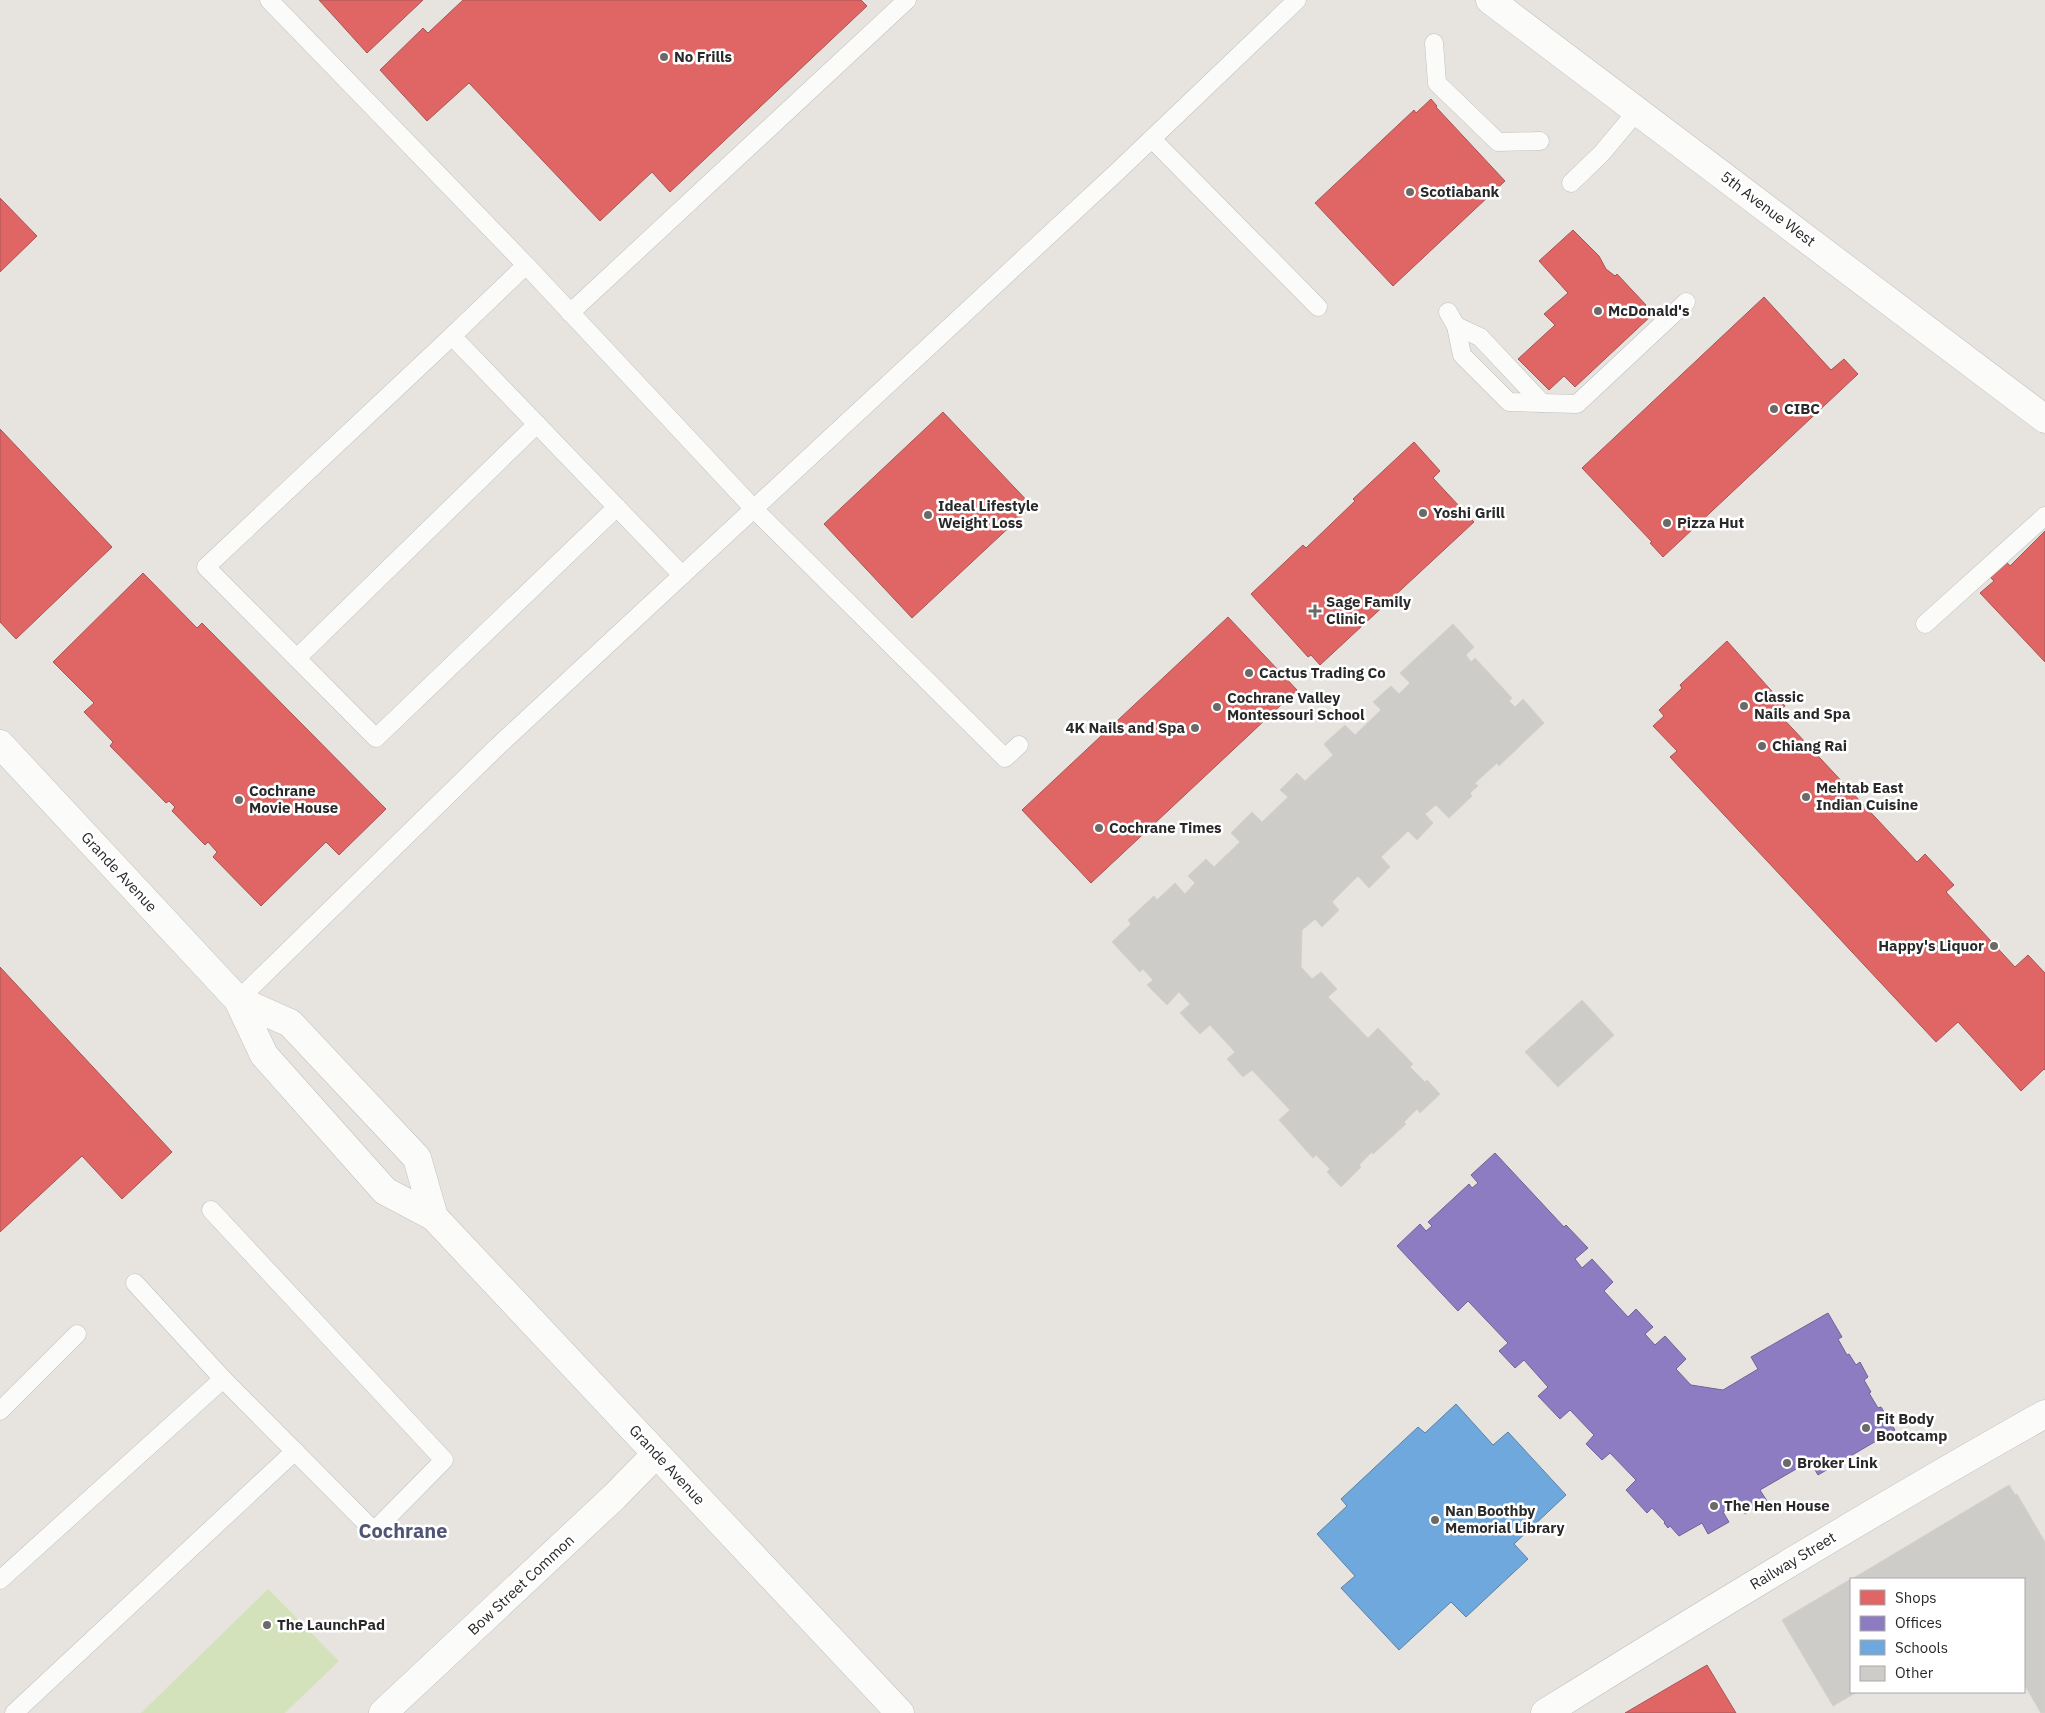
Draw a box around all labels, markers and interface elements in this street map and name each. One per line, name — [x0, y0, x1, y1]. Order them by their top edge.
place label: No Frills — [674, 47, 733, 66]
marker: No Frills — [658, 51, 670, 63]
street label: 5th Avenue West — [1717, 167, 1819, 250]
place label: Scotiabank — [1420, 182, 1500, 201]
marker: Scotiabank — [1404, 186, 1416, 198]
place label: McDonald's — [1608, 301, 1690, 320]
marker: McDonald's — [1592, 305, 1604, 317]
place label: CIBC — [1784, 399, 1820, 418]
marker: CIBC — [1768, 403, 1780, 415]
place label: Ideal Lifestyle Weight Loss — [938, 496, 1039, 532]
place label: Yoshi Grill — [1433, 503, 1505, 522]
marker: Yoshi Grill — [1417, 507, 1429, 519]
marker: Ideal Lifestyle Weight Loss — [922, 509, 934, 521]
place label: Pizza Hut — [1677, 513, 1745, 532]
marker: Pizza Hut — [1661, 517, 1673, 529]
place label: Sage Family Clinic — [1326, 592, 1411, 628]
marker: Sage Family Clinic — [1308, 604, 1322, 618]
place label: Cactus Trading Co — [1259, 663, 1386, 682]
marker: Cactus Trading Co — [1243, 667, 1255, 679]
place label: Classic Nails and Spa — [1754, 687, 1851, 723]
place label: Cochrane Valley Montessouri School — [1227, 688, 1365, 724]
marker: Classic Nails and Spa — [1738, 700, 1750, 712]
marker: Cochrane Valley Montessouri School — [1211, 701, 1223, 713]
place label: 4K Nails and Spa — [1066, 718, 1185, 737]
marker: 4K Nails and Spa — [1189, 722, 1201, 734]
place label: Chiang Rai — [1772, 736, 1847, 755]
marker: Chiang Rai — [1756, 740, 1768, 752]
place label: Mehtab East Indian Cuisine — [1816, 778, 1918, 814]
place label: Cochrane Movie House — [249, 781, 338, 817]
marker: Mehtab East Indian Cuisine — [1800, 791, 1812, 803]
marker: Cochrane Movie House — [233, 794, 245, 806]
place label: Cochrane Times — [1109, 818, 1222, 837]
marker: Cochrane Times — [1093, 822, 1105, 834]
street label: Grande Avenue — [77, 828, 161, 916]
place label: Happy's Liquor — [1878, 936, 1984, 955]
marker: Happy's Liquor — [1988, 940, 2000, 952]
place label: Fit Body Bootcamp — [1876, 1409, 1947, 1445]
street label: Grande Avenue — [625, 1421, 709, 1509]
marker: Fit Body Bootcamp — [1860, 1422, 1872, 1434]
place label: Broker Link — [1797, 1453, 1878, 1472]
marker: Broker Link — [1781, 1457, 1793, 1469]
place label: The Hen House — [1724, 1496, 1830, 1515]
marker: The Hen House — [1708, 1500, 1720, 1512]
place label: Nan Boothby Memorial Library — [1445, 1501, 1564, 1537]
marker: Nan Boothby Memorial Library — [1429, 1514, 1441, 1526]
district label: Cochrane — [359, 1517, 447, 1544]
street label: Railway Street — [1746, 1528, 1839, 1594]
street label: Bow Street Common — [463, 1530, 578, 1639]
legend — [1850, 1578, 2025, 1693]
text: Shops — [1895, 1588, 1937, 1607]
text: Offices — [1895, 1613, 1942, 1632]
place label: The LaunchPad — [277, 1615, 385, 1634]
marker: The LaunchPad — [261, 1619, 273, 1631]
text: Schools — [1895, 1638, 1948, 1657]
text: Other — [1895, 1663, 1934, 1682]

